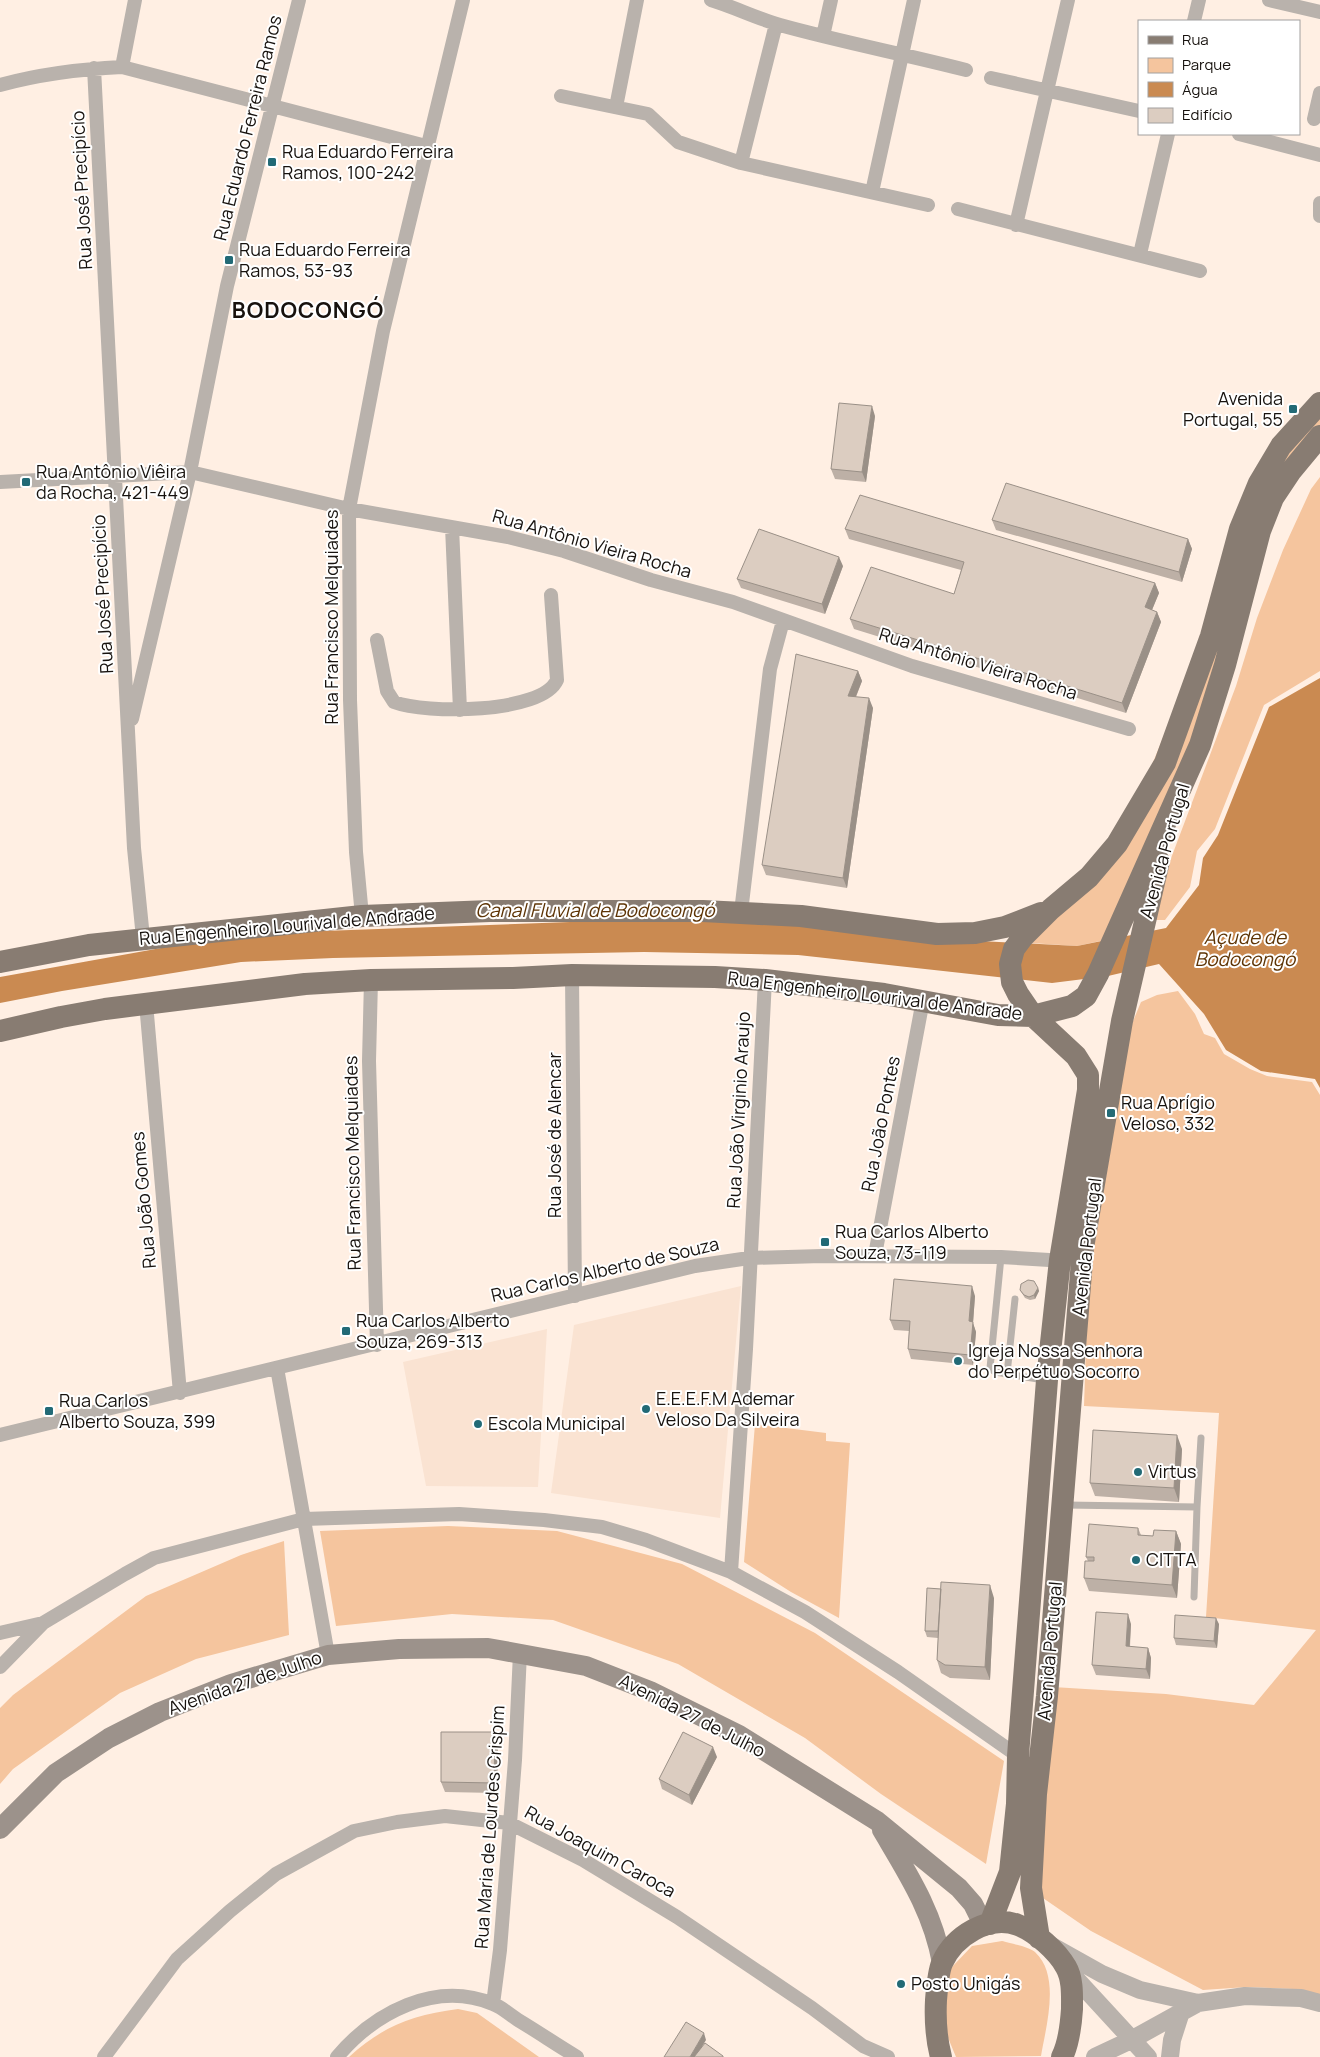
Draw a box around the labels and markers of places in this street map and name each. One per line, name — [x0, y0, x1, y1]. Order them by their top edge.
place label: Rua Eduardo Ferreira Ramos, 100-242 — [282, 139, 453, 184]
marker: Rua Eduardo Ferreira Ramos, 100-242 — [266, 156, 278, 168]
place label: Rua Eduardo Ferreira Ramos, 53-93 — [239, 237, 410, 282]
marker: Rua Eduardo Ferreira Ramos, 53-93 — [223, 254, 235, 266]
place label: Avenida Portugal, 55 — [1183, 386, 1283, 431]
marker: Avenida Portugal, 55 — [1287, 403, 1299, 415]
place label: Rua Antônio Viêira da Rocha, 421-449 — [36, 459, 189, 504]
marker: Rua Antônio Viêira da Rocha, 421-449 — [20, 476, 32, 488]
place label: Rua Aprígio Veloso, 332 — [1121, 1090, 1215, 1135]
marker: Rua Aprígio Veloso, 332 — [1105, 1107, 1117, 1119]
place label: Rua Carlos Alberto Souza, 73-119 — [835, 1219, 989, 1264]
marker: Rua Carlos Alberto Souza, 73-119 — [819, 1236, 831, 1248]
place label: Rua Carlos Alberto Souza, 269-313 — [356, 1308, 510, 1353]
marker: Rua Carlos Alberto Souza, 269-313 — [340, 1325, 352, 1337]
place label: Igreja Nossa Senhora do Perpétuo Socorro — [968, 1338, 1143, 1383]
marker: Igreja Nossa Senhora do Perpétuo Socorro — [952, 1355, 964, 1367]
place label: E.E.E.F.M Ademar Veloso Da Silveira — [656, 1386, 800, 1431]
place label: Rua Carlos Alberto Souza, 399 — [59, 1388, 215, 1433]
marker: E.E.E.F.M Ademar Veloso Da Silveira — [640, 1403, 652, 1415]
marker: Rua Carlos Alberto Souza, 399 — [43, 1405, 55, 1417]
place label: Escola Municipal — [488, 1411, 625, 1435]
marker: Escola Municipal — [472, 1418, 484, 1430]
place label: Virtus — [1148, 1459, 1197, 1483]
marker: Virtus — [1132, 1466, 1144, 1478]
place label: CITTA — [1146, 1547, 1197, 1571]
marker: CITTA — [1130, 1554, 1142, 1566]
place label: Posto Unigás — [911, 1971, 1021, 1995]
marker: Posto Unigás — [895, 1978, 907, 1990]

